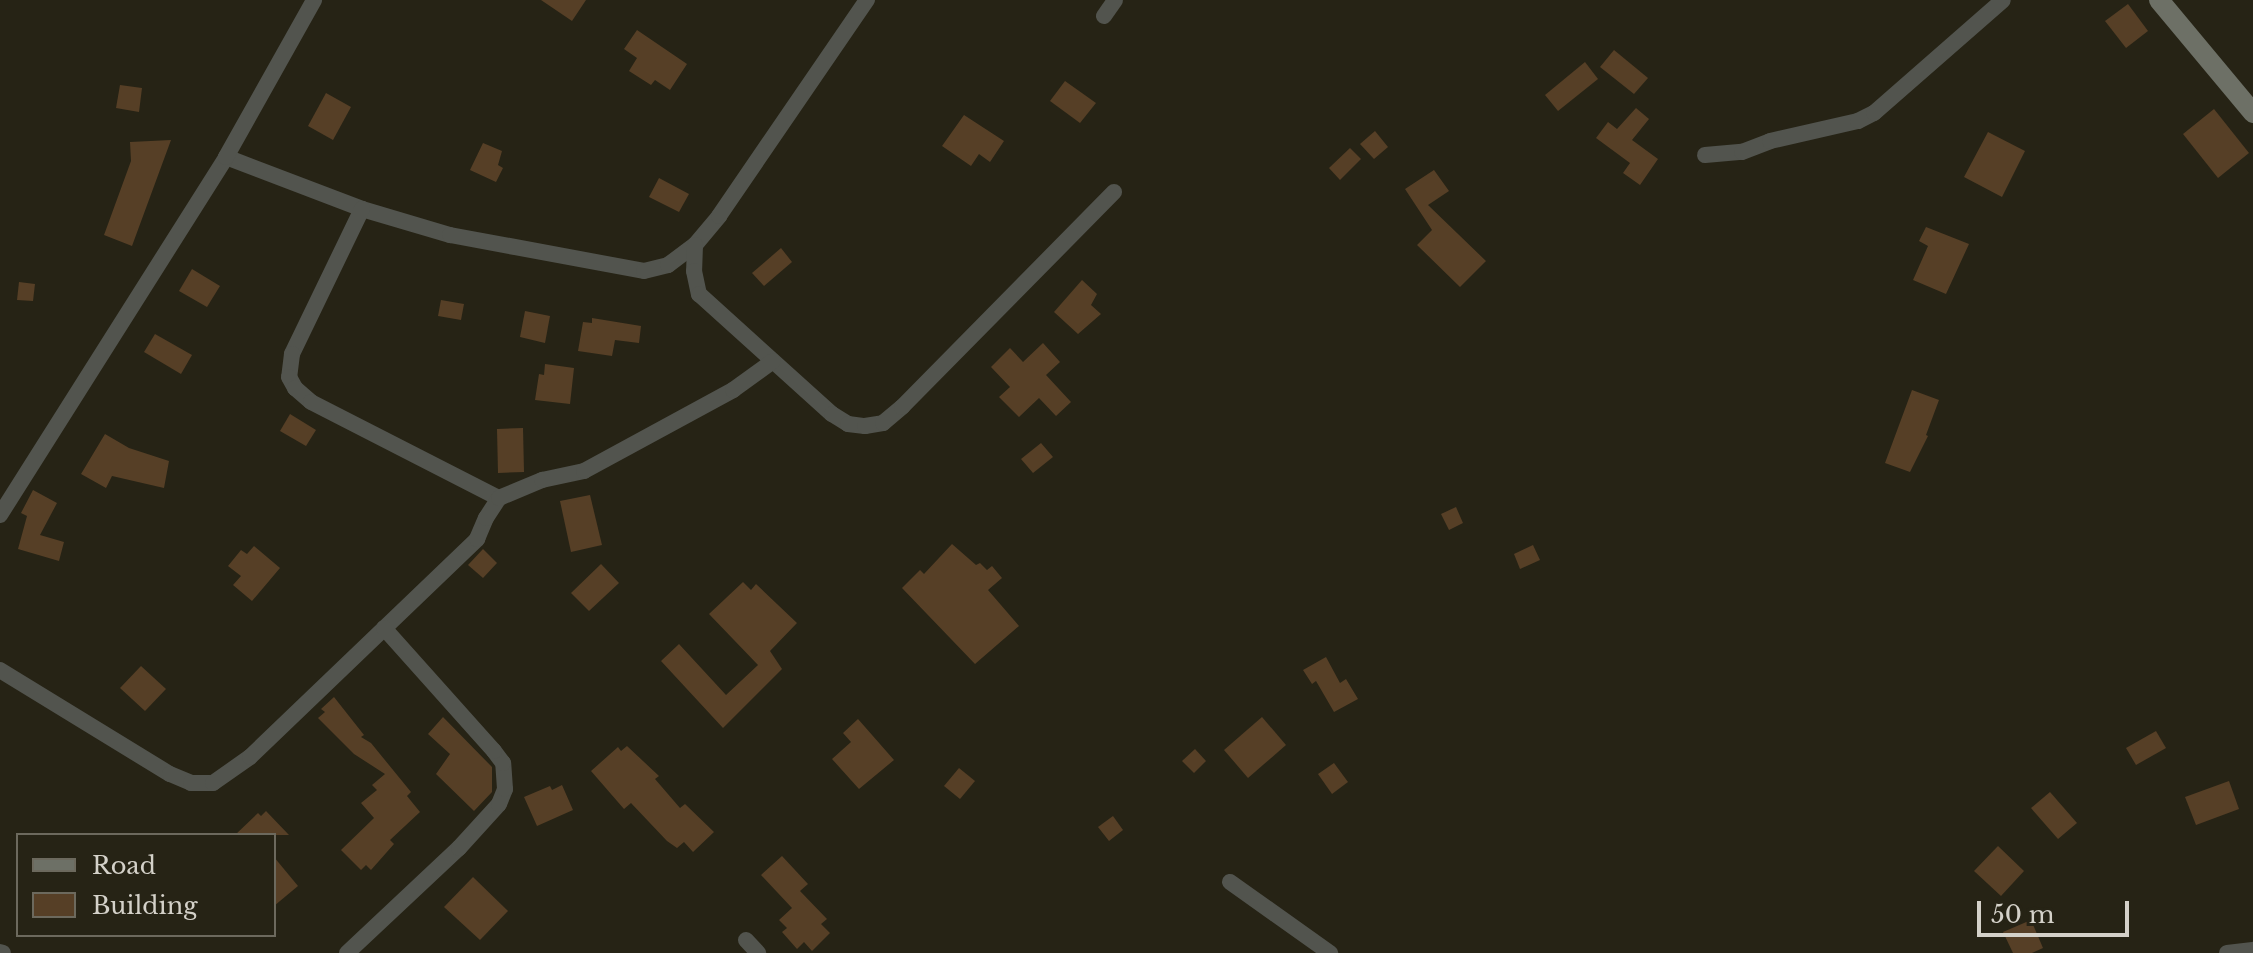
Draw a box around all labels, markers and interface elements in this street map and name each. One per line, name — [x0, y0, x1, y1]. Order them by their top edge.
legend — [16, 833, 276, 937]
text: Road — [92, 851, 156, 880]
scale bar — [1981, 885, 2133, 935]
text: Building — [92, 891, 198, 920]
text: 50 m — [1991, 900, 2054, 929]

